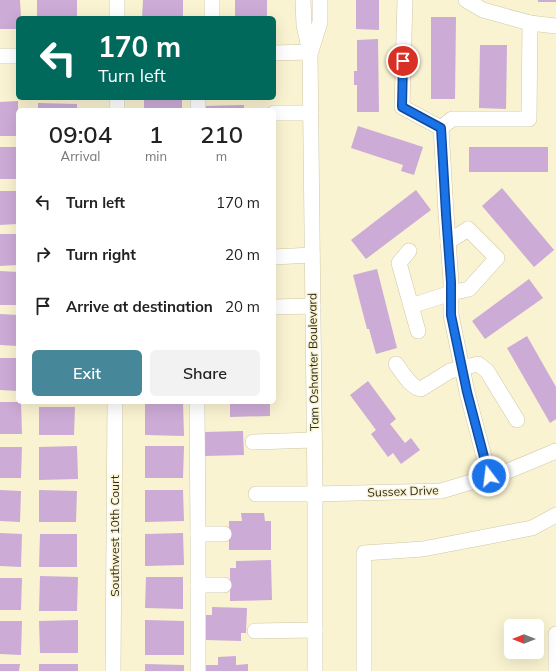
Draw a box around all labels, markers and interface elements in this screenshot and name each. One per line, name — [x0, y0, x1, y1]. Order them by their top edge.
text: 170 m — [98, 29, 181, 64]
icon: left — [32, 32, 84, 84]
pin — [386, 44, 420, 78]
icon: arrive — [392, 50, 414, 72]
text: Turn left — [98, 64, 166, 87]
text: 09:04 — [49, 119, 112, 149]
text: 1 — [149, 119, 163, 149]
text: 210 — [200, 119, 243, 149]
text: Arrival — [61, 148, 100, 164]
text: min — [145, 148, 167, 164]
text: m — [216, 148, 227, 164]
icon: left — [32, 191, 54, 213]
text: Turn left — [66, 193, 125, 212]
text: 170 m — [216, 193, 260, 212]
icon: right — [32, 243, 54, 265]
text: Turn right — [66, 245, 136, 264]
text: 20 m — [225, 245, 260, 264]
street label: Tam Oshanter Boulevard — [304, 293, 322, 431]
icon: arrive — [32, 295, 54, 317]
text: Arrive at destination — [66, 297, 213, 316]
text: 20 m — [225, 297, 260, 316]
button: Exit — [32, 350, 142, 396]
button: Share — [150, 350, 260, 396]
position arrow — [468, 455, 510, 497]
street label: Southwest 10th Court — [107, 475, 122, 597]
street label: Sussex Drive — [367, 482, 439, 500]
north arrow — [504, 619, 544, 659]
map controls — [504, 619, 544, 659]

